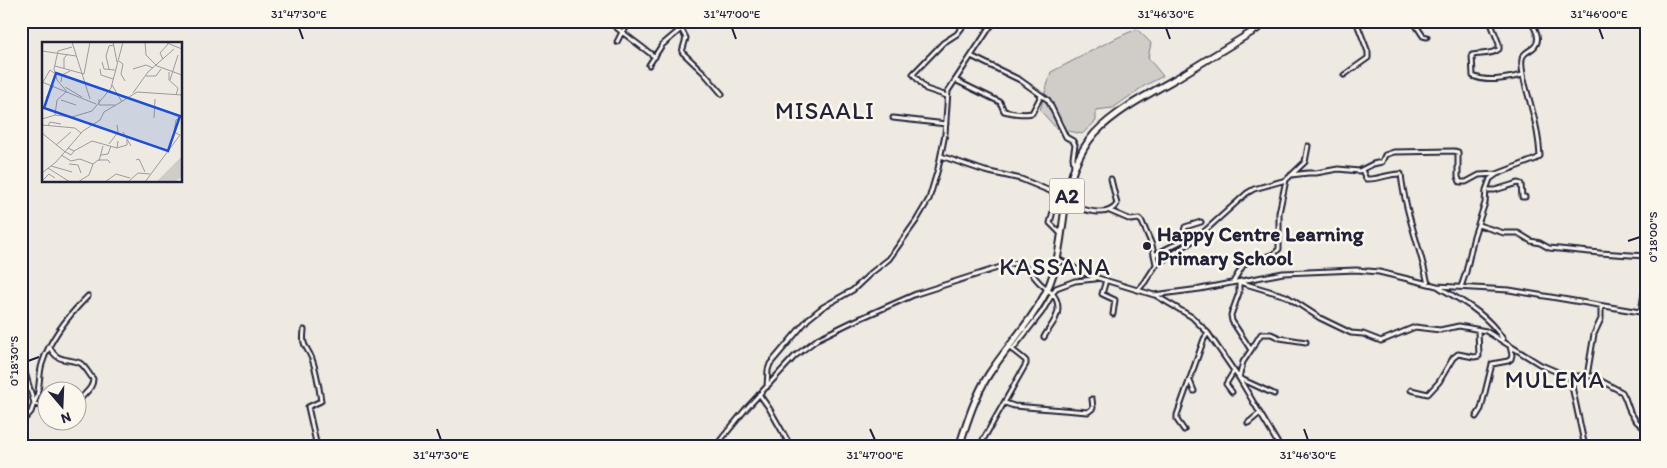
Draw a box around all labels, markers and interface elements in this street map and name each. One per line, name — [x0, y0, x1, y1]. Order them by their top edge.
text: 31°47'30"E — [271, 7, 327, 21]
text: 31°47'00"E — [704, 7, 761, 21]
text: 31°46'30"E — [1138, 7, 1195, 21]
text: 31°46'00"E — [1570, 7, 1628, 21]
inset map — [42, 42, 182, 182]
district label: MISAALI — [775, 96, 875, 125]
road number: A2 — [1050, 178, 1084, 214]
text: 0°18'00"S — [1646, 211, 1660, 263]
place label: Happy Centre Learning Primary School — [1157, 221, 1365, 271]
marker: Happy Centre Learning Primary School — [1141, 240, 1153, 252]
district label: KASSANA — [999, 252, 1111, 281]
text: 0°18'30"S — [7, 336, 21, 386]
district label: MULEMA — [1505, 365, 1605, 394]
north arrow — [38, 380, 88, 430]
text: N — [59, 408, 73, 427]
text: 31°47'30"E — [413, 448, 469, 462]
text: 31°47'00"E — [847, 448, 904, 462]
text: 31°46'30"E — [1280, 448, 1337, 462]

